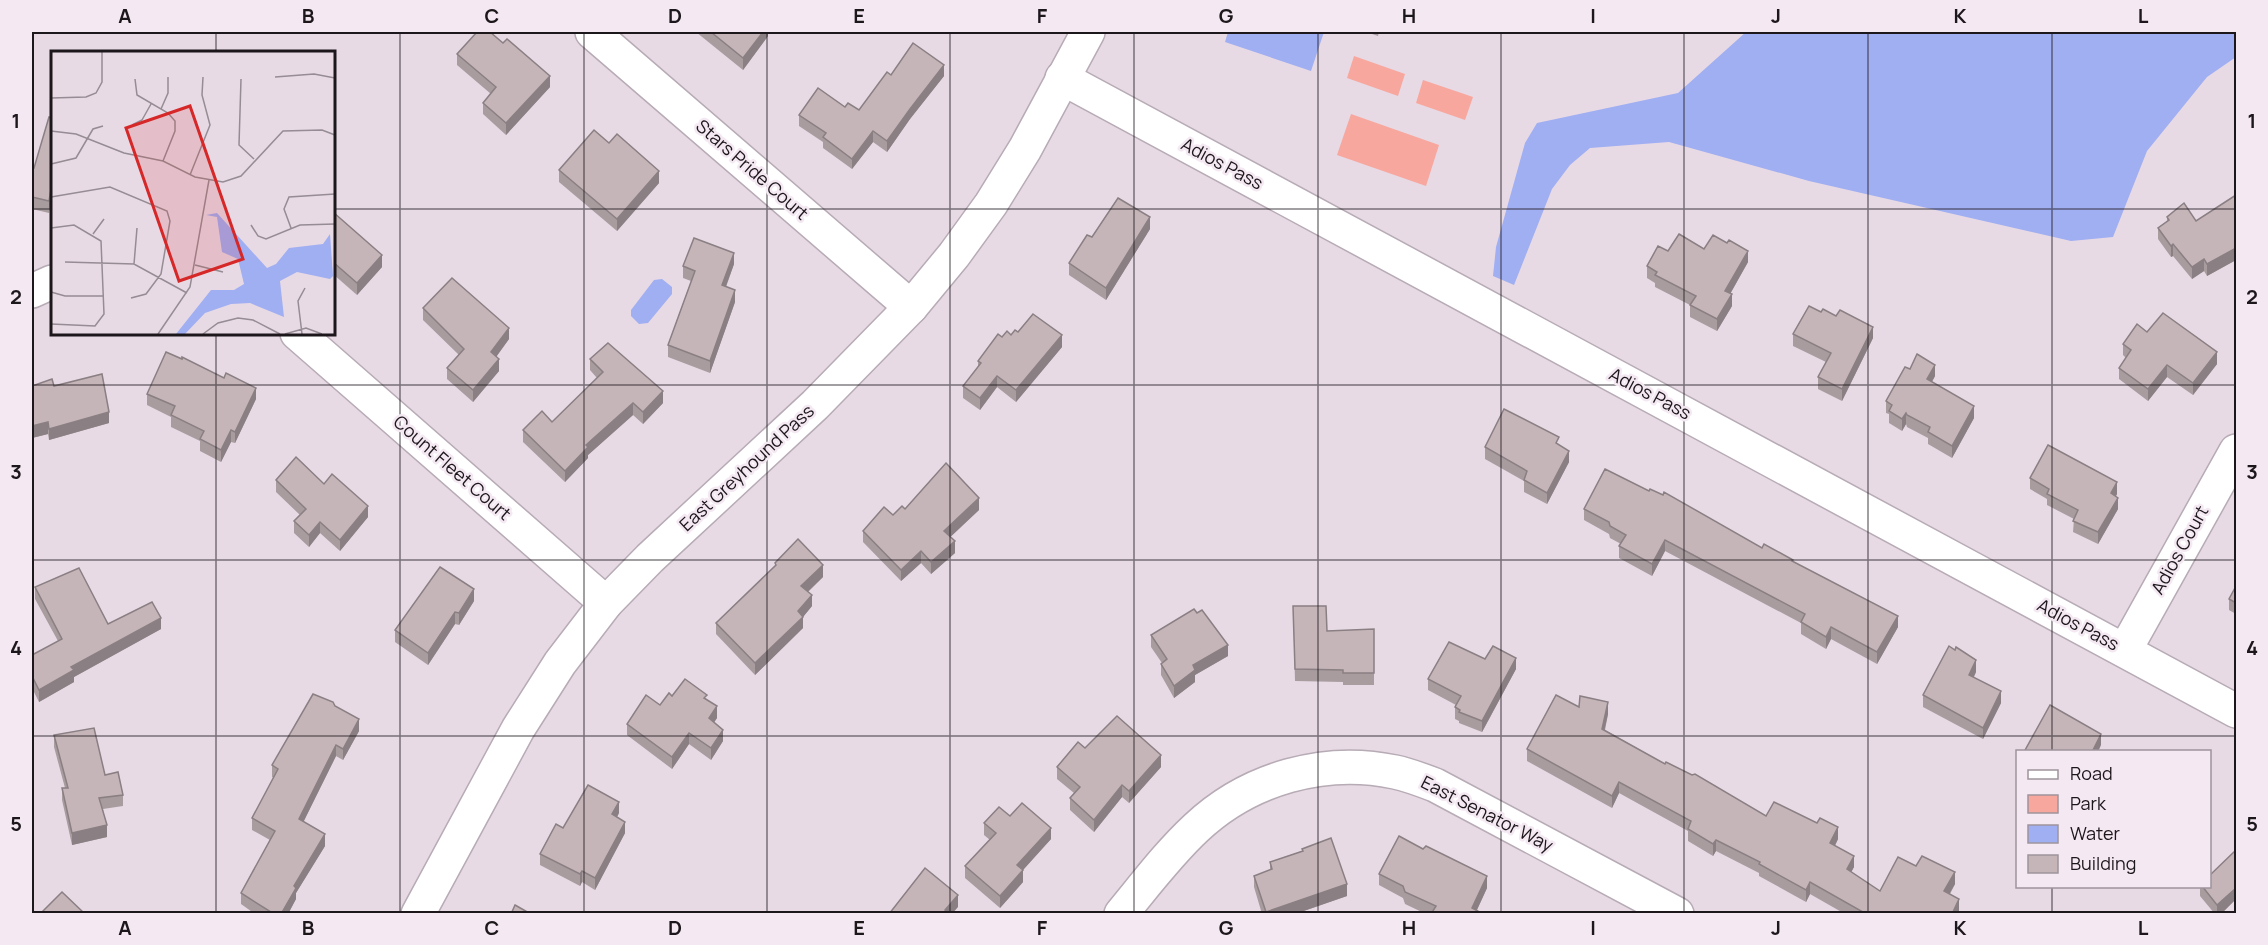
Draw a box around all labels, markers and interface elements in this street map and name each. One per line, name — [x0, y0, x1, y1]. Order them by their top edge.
text: A — [118, 2, 132, 29]
text: B — [302, 2, 315, 29]
text: C — [485, 2, 499, 29]
text: D — [668, 2, 682, 29]
text: E — [853, 2, 865, 29]
text: F — [1037, 2, 1048, 29]
text: G — [1219, 2, 1234, 29]
text: H — [1402, 2, 1416, 29]
text: I — [1590, 2, 1596, 29]
text: J — [1771, 2, 1781, 29]
text: K — [1954, 2, 1967, 29]
text: L — [2138, 2, 2149, 29]
inset map — [51, 51, 334, 334]
text: 1 — [12, 107, 20, 134]
text: 1 — [2248, 107, 2256, 134]
street label: Stars Pride Court — [691, 114, 814, 225]
street label: Adios Pass — [1177, 132, 1267, 195]
text: 2 — [10, 283, 22, 310]
text: 2 — [2246, 283, 2258, 310]
street label: Adios Pass — [1605, 362, 1695, 425]
street label: East Greyhound Pass — [674, 399, 819, 536]
street label: Count Fleet Court — [389, 409, 517, 525]
text: 3 — [10, 458, 22, 485]
text: 3 — [2246, 458, 2258, 485]
street label: Adios Court — [2145, 501, 2213, 598]
street label: Adios Pass — [2033, 593, 2123, 656]
text: 4 — [10, 634, 22, 661]
text: 4 — [2246, 634, 2258, 661]
legend — [2016, 750, 2211, 888]
text: Road — [2070, 761, 2113, 785]
street label: East Senator Way — [1417, 769, 1558, 857]
text: Park — [2070, 791, 2107, 815]
text: 5 — [10, 810, 22, 837]
text: 5 — [2246, 810, 2258, 837]
text: Water — [2070, 821, 2120, 845]
text: Building — [2070, 851, 2136, 875]
text: A — [118, 914, 132, 941]
text: B — [302, 914, 315, 941]
text: C — [485, 914, 499, 941]
text: D — [668, 914, 682, 941]
text: E — [853, 914, 865, 941]
text: F — [1037, 914, 1048, 941]
text: G — [1219, 914, 1234, 941]
text: H — [1402, 914, 1416, 941]
text: I — [1590, 914, 1596, 941]
text: J — [1771, 914, 1781, 941]
text: K — [1954, 914, 1967, 941]
text: L — [2138, 914, 2149, 941]

